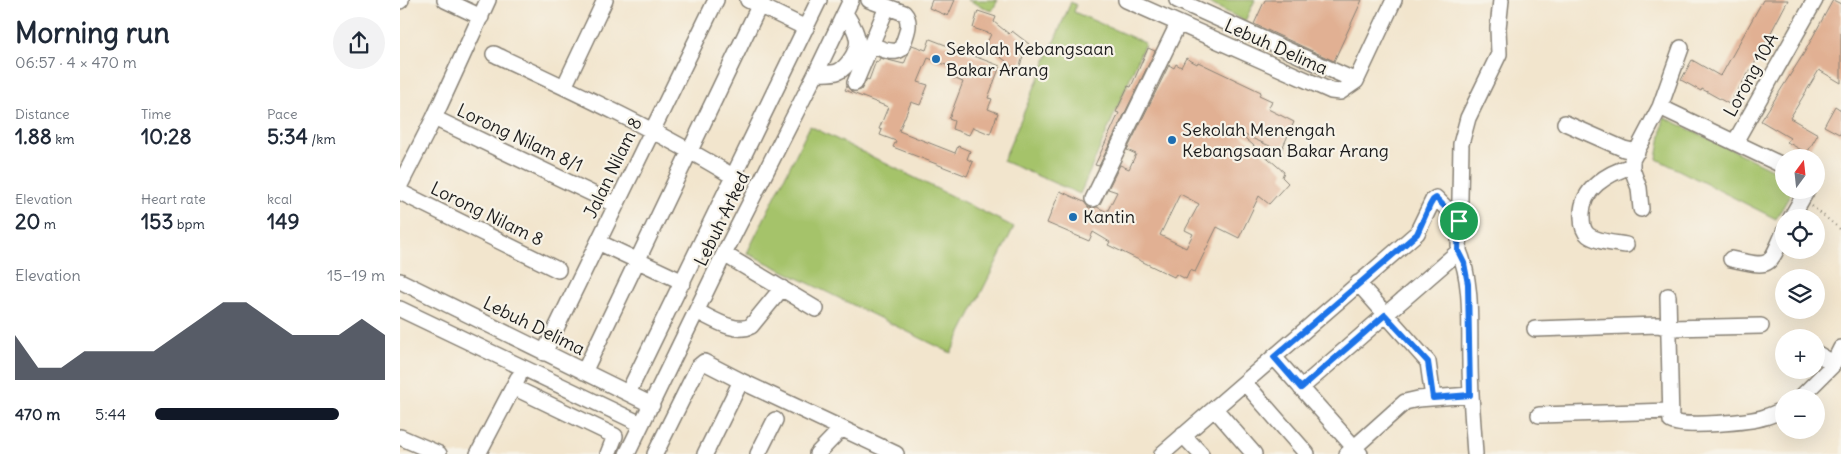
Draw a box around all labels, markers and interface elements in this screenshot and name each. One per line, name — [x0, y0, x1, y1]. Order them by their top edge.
street label: Lebuh Delima — [1221, 14, 1331, 80]
text: Morning run — [15, 15, 170, 51]
button: share — [333, 17, 385, 69]
street label: Lorong 10A — [1718, 29, 1783, 121]
place label: Sekolah Kebangsaan Bakar Arang — [946, 37, 1114, 81]
text: 06:57 · 4 × 470 m — [15, 52, 137, 72]
marker: Sekolah Kebangsaan Bakar Arang — [930, 53, 942, 65]
street label: Lorong Nilam 8/1 — [453, 98, 587, 177]
text: Distance — [15, 105, 70, 123]
text: Time — [141, 105, 171, 123]
text: Pace — [267, 105, 297, 123]
street label: Jalan Nilam 8 — [578, 114, 647, 222]
place label: Sekolah Menengah Kebangsaan Bakar Arang — [1182, 118, 1389, 162]
text: 1.88 — [15, 123, 52, 150]
text: 10:28 — [141, 123, 192, 150]
text: 5:34 — [267, 123, 308, 150]
text: km — [52, 130, 75, 148]
text: /km — [308, 130, 336, 148]
marker: Sekolah Menengah Kebangsaan Bakar Arang — [1166, 134, 1178, 146]
north arrow — [1775, 149, 1825, 199]
map controls — [1775, 149, 1825, 439]
street label: Lebuh Arked — [689, 167, 754, 270]
street label: Lorong Nilam 8 — [427, 176, 547, 251]
text: Elevation — [15, 190, 72, 208]
text: Heart rate — [141, 190, 206, 208]
text: kcal — [267, 190, 292, 208]
pin — [1438, 200, 1480, 242]
place label: Kantin — [1083, 205, 1135, 228]
icon: arrive — [1445, 207, 1473, 235]
text: 20 — [15, 208, 40, 235]
text: 153 — [141, 208, 173, 235]
text: 149 — [267, 208, 300, 235]
button: locate — [1775, 209, 1825, 259]
marker: Kantin — [1067, 211, 1079, 223]
text: m — [40, 215, 56, 233]
text: bpm — [173, 215, 205, 233]
text: Elevation — [15, 265, 81, 285]
text: 15–19 m — [327, 265, 385, 285]
button: layers — [1775, 269, 1825, 319]
street label: Lebuh Delima — [479, 291, 589, 360]
button: + — [1775, 329, 1825, 379]
button: − — [1775, 389, 1825, 439]
text: 470 m — [15, 404, 60, 424]
text: 5:44 — [95, 404, 126, 424]

